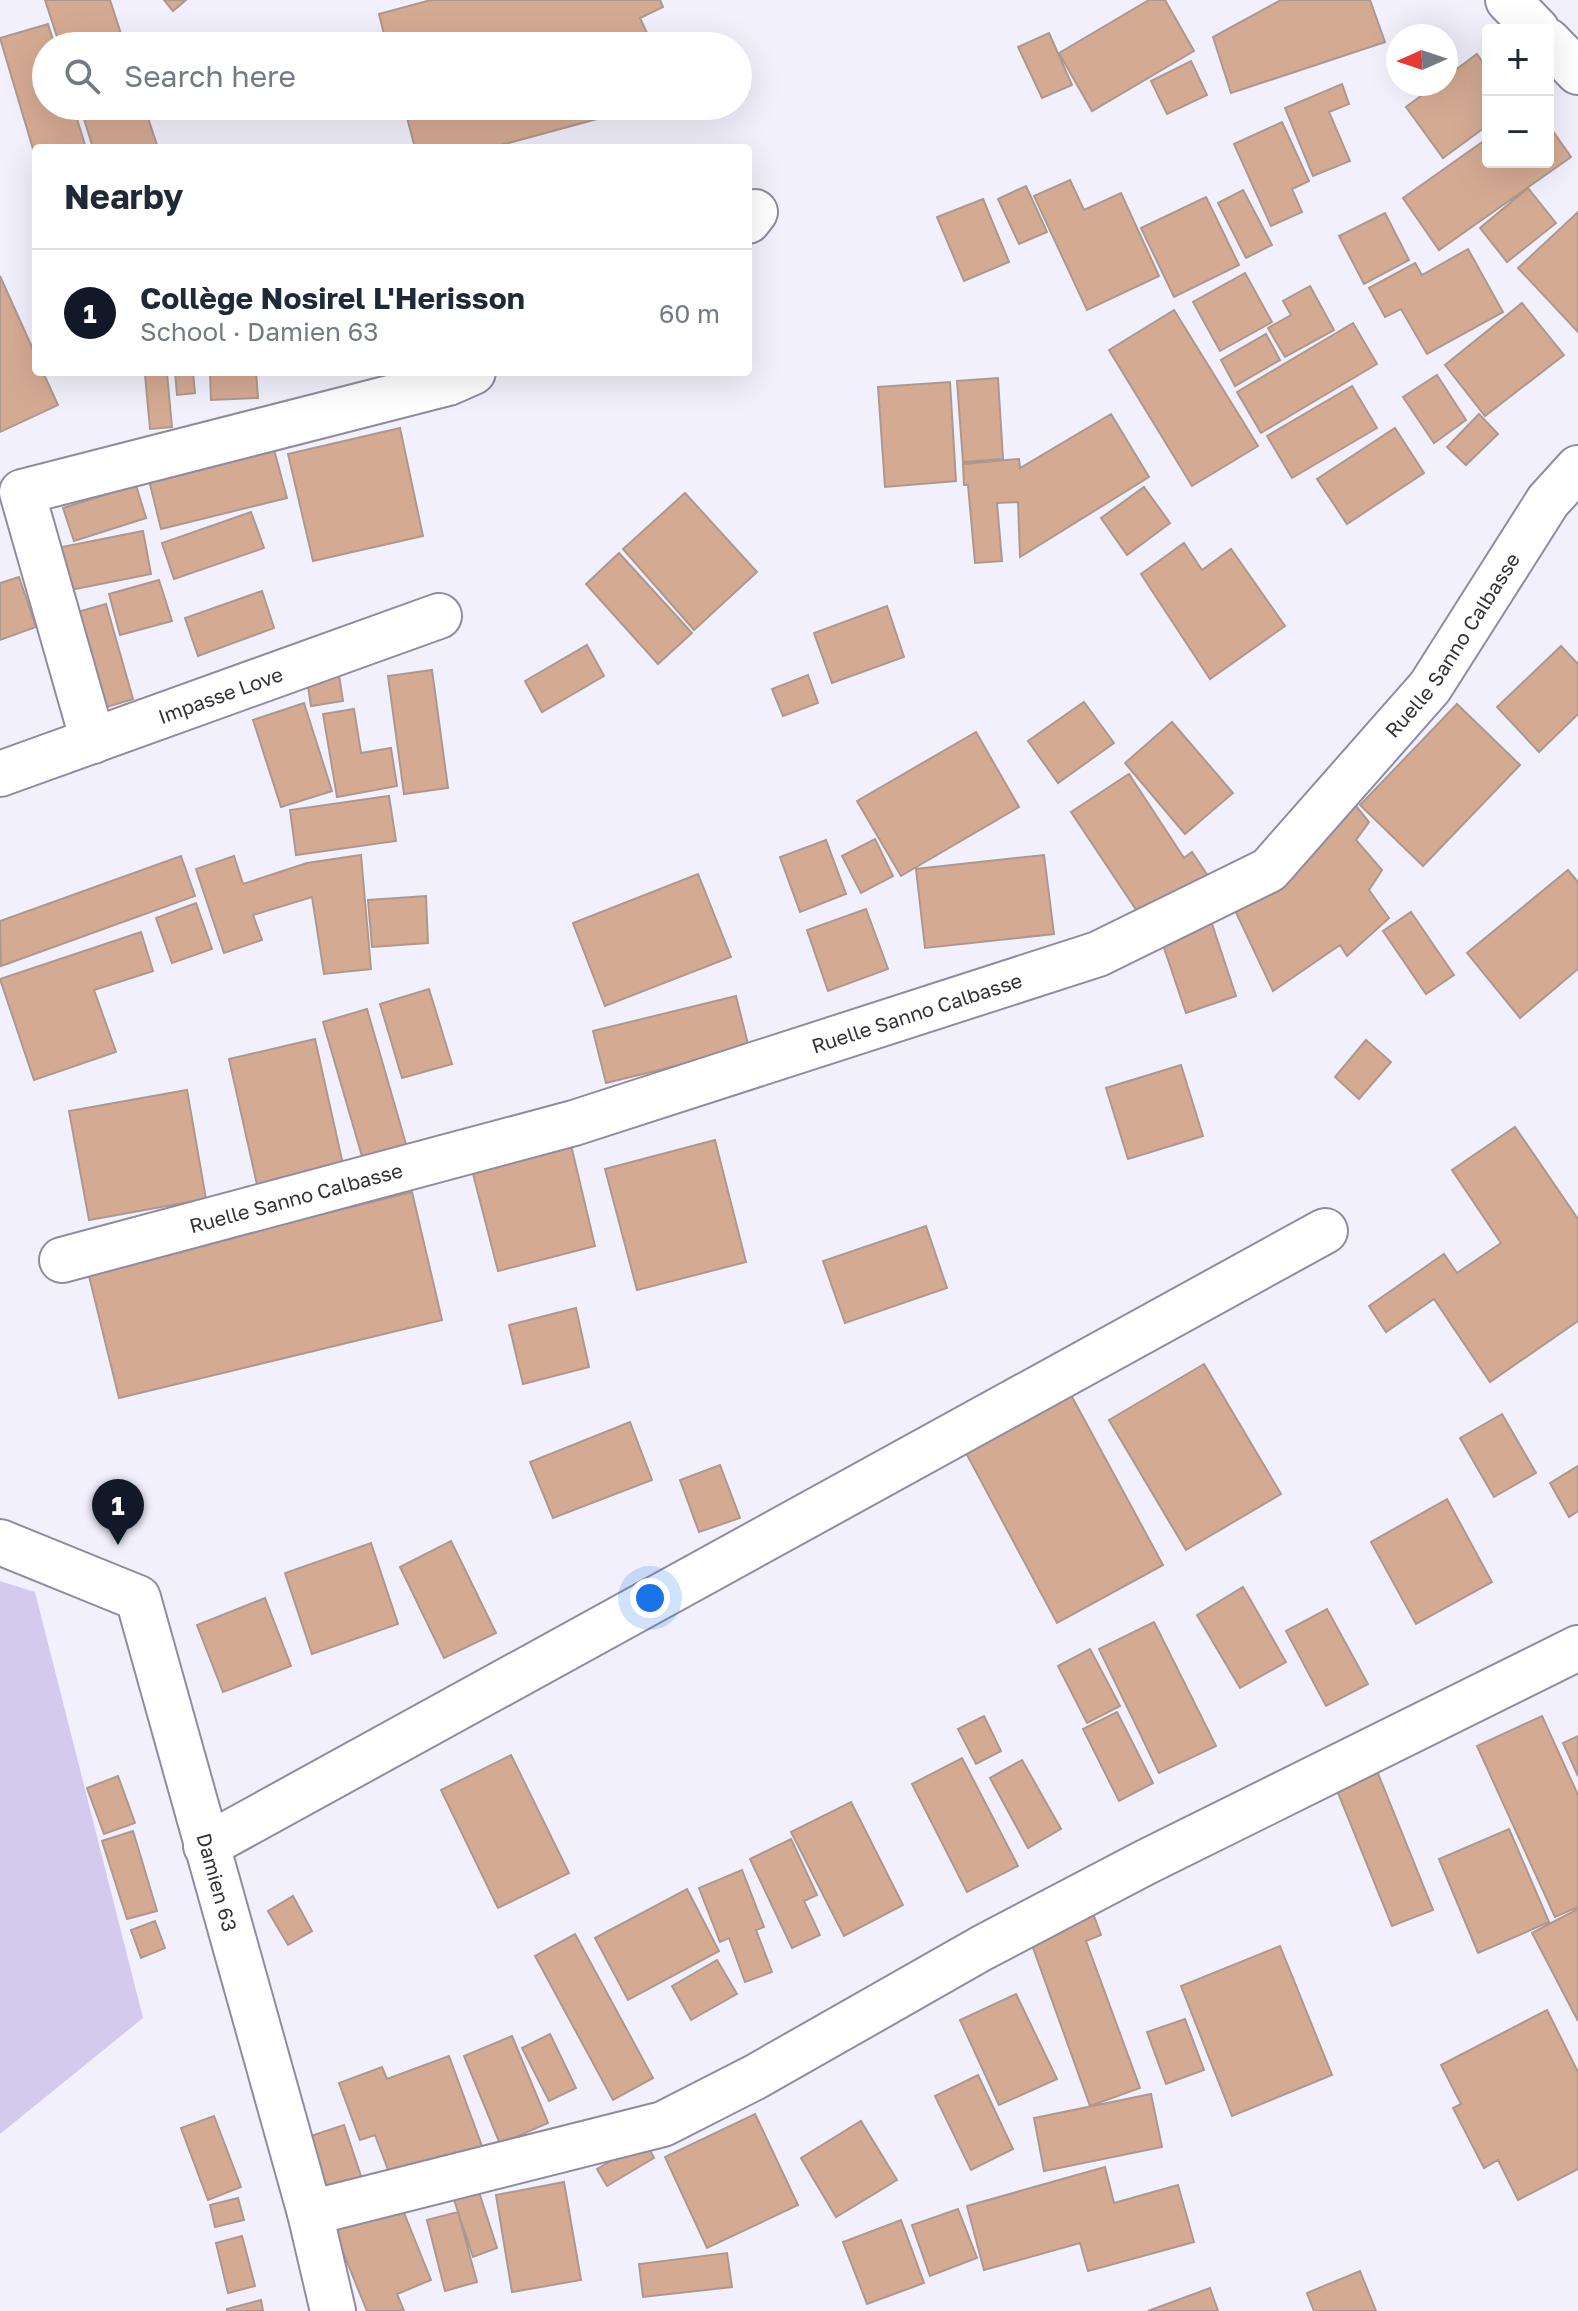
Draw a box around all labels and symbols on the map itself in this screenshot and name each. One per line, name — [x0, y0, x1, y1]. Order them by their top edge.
north arrow — [1386, 24, 1458, 96]
street label: Ruelle Sanno Calbasse — [1380, 548, 1524, 742]
street label: Impasse Love — [155, 661, 286, 728]
street label: Ruelle Sanno Calbasse — [808, 967, 1025, 1058]
street label: Ruelle Sanno Calbasse — [187, 1157, 405, 1237]
pin: 1 — [92, 1479, 144, 1545]
your location — [630, 1578, 670, 1618]
street label: Damien 63 — [192, 1830, 243, 1934]

